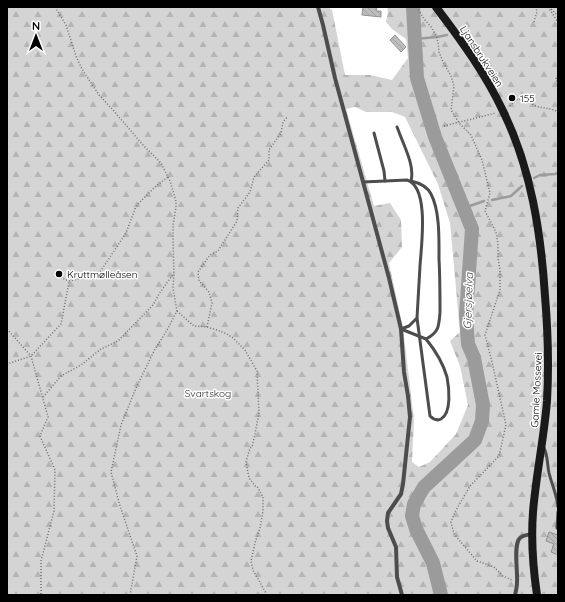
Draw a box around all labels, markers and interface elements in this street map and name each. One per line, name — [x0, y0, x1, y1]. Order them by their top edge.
north arrow — [16, 16, 56, 56]
text: N — [32, 19, 40, 33]
street label: Ljansbrukveien — [457, 23, 506, 89]
place label: 155 — [520, 92, 535, 105]
marker: 155 — [507, 93, 517, 103]
place label: Kruttmølleåsen — [67, 268, 138, 281]
marker: Kruttmølleåsen — [54, 269, 64, 279]
water label: Gjersjøelva — [460, 271, 476, 330]
street label: Gamle Mossevei — [528, 352, 545, 428]
park label: Svartskog — [185, 387, 231, 400]

